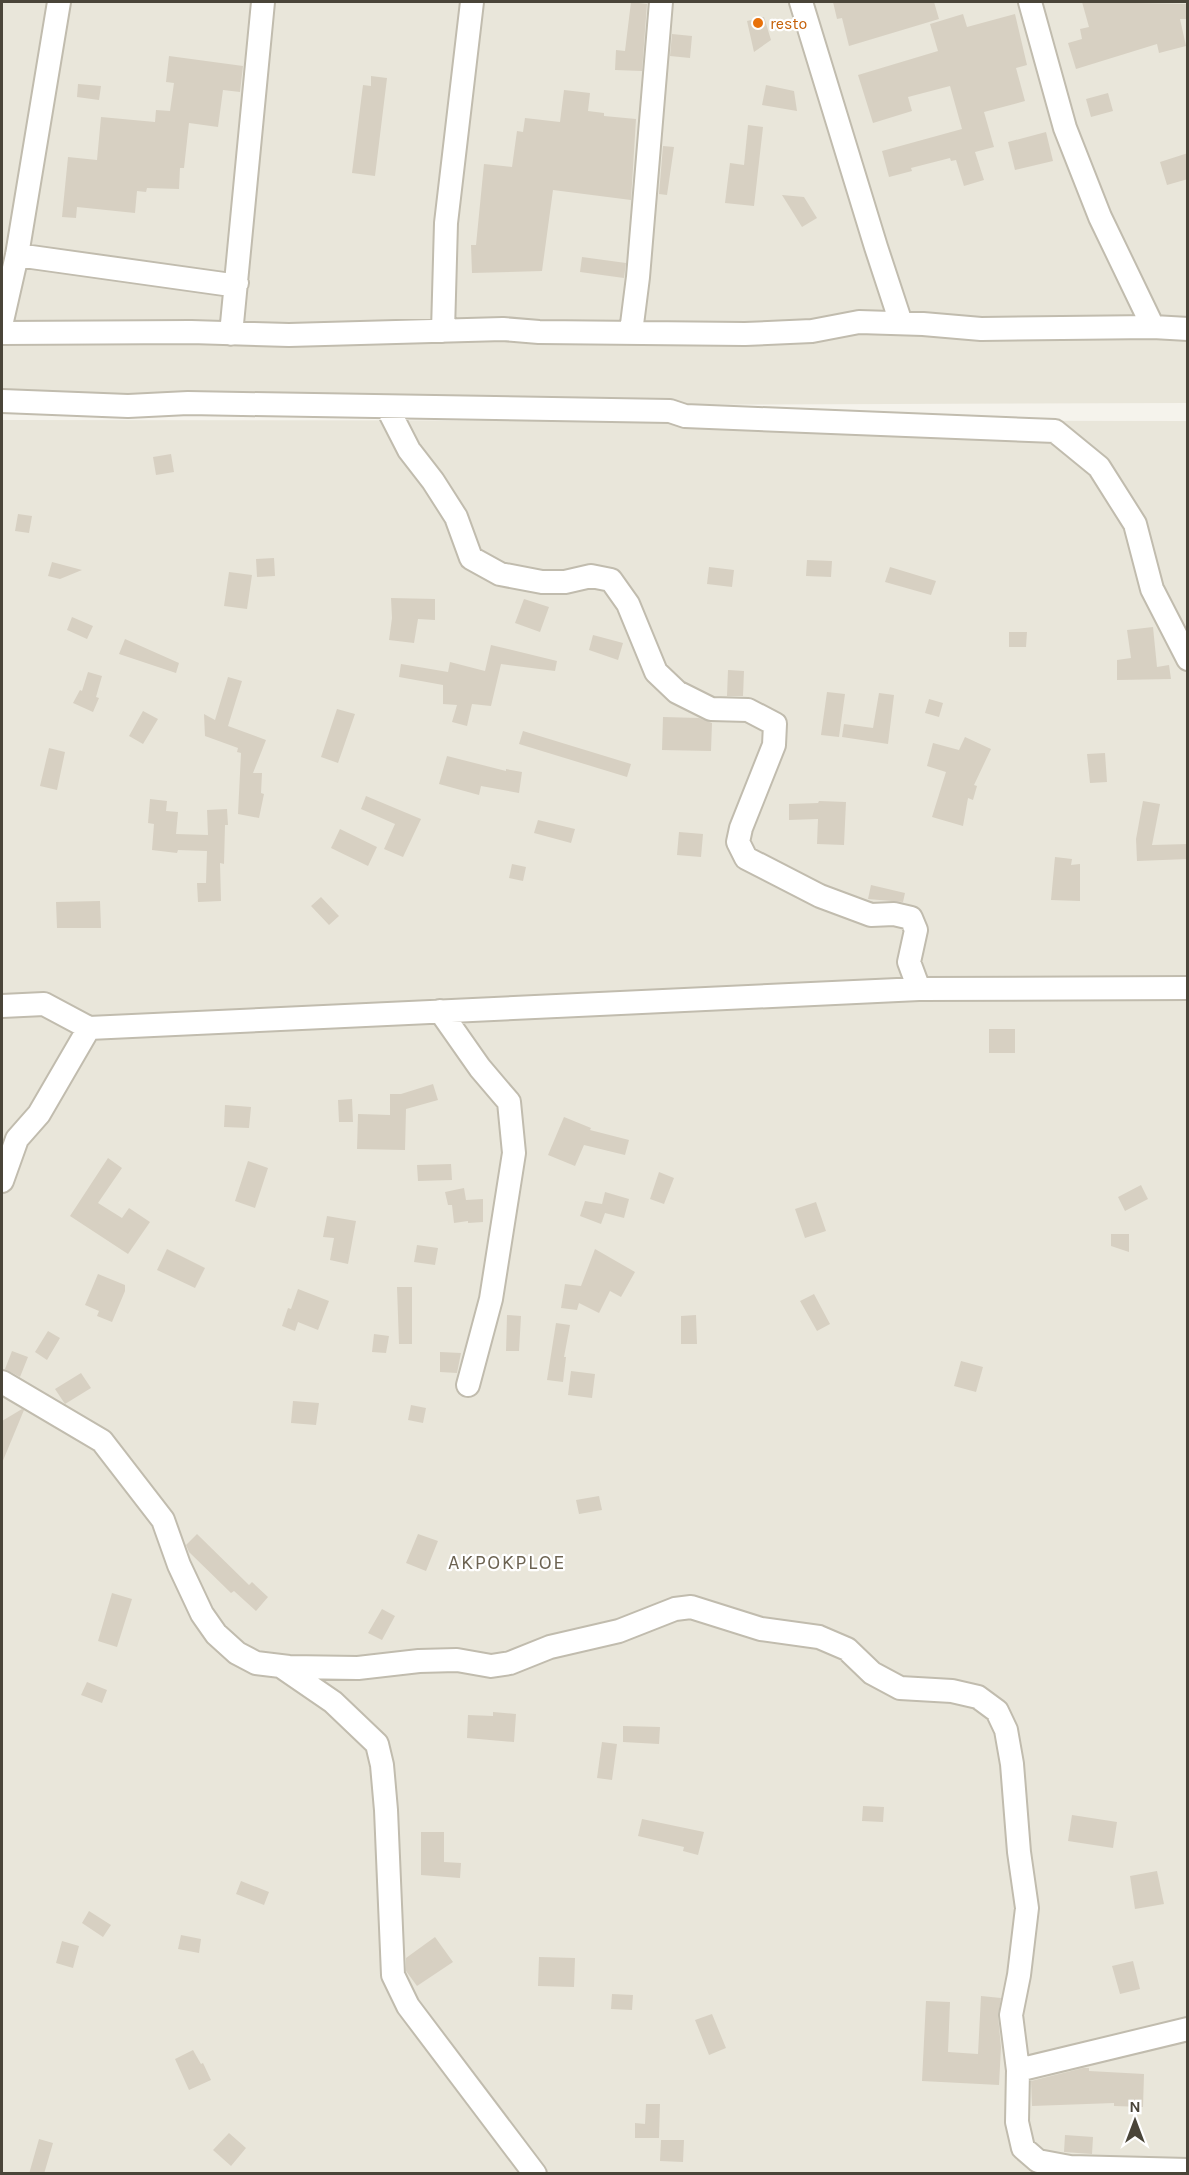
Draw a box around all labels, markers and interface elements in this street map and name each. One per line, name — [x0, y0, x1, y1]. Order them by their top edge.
place label: resto — [770, 14, 807, 33]
marker: resto — [751, 16, 765, 30]
district label: AKPOKPLOE — [448, 1551, 566, 1574]
north arrow — [1105, 2091, 1165, 2151]
text: N — [1129, 2097, 1141, 2116]

